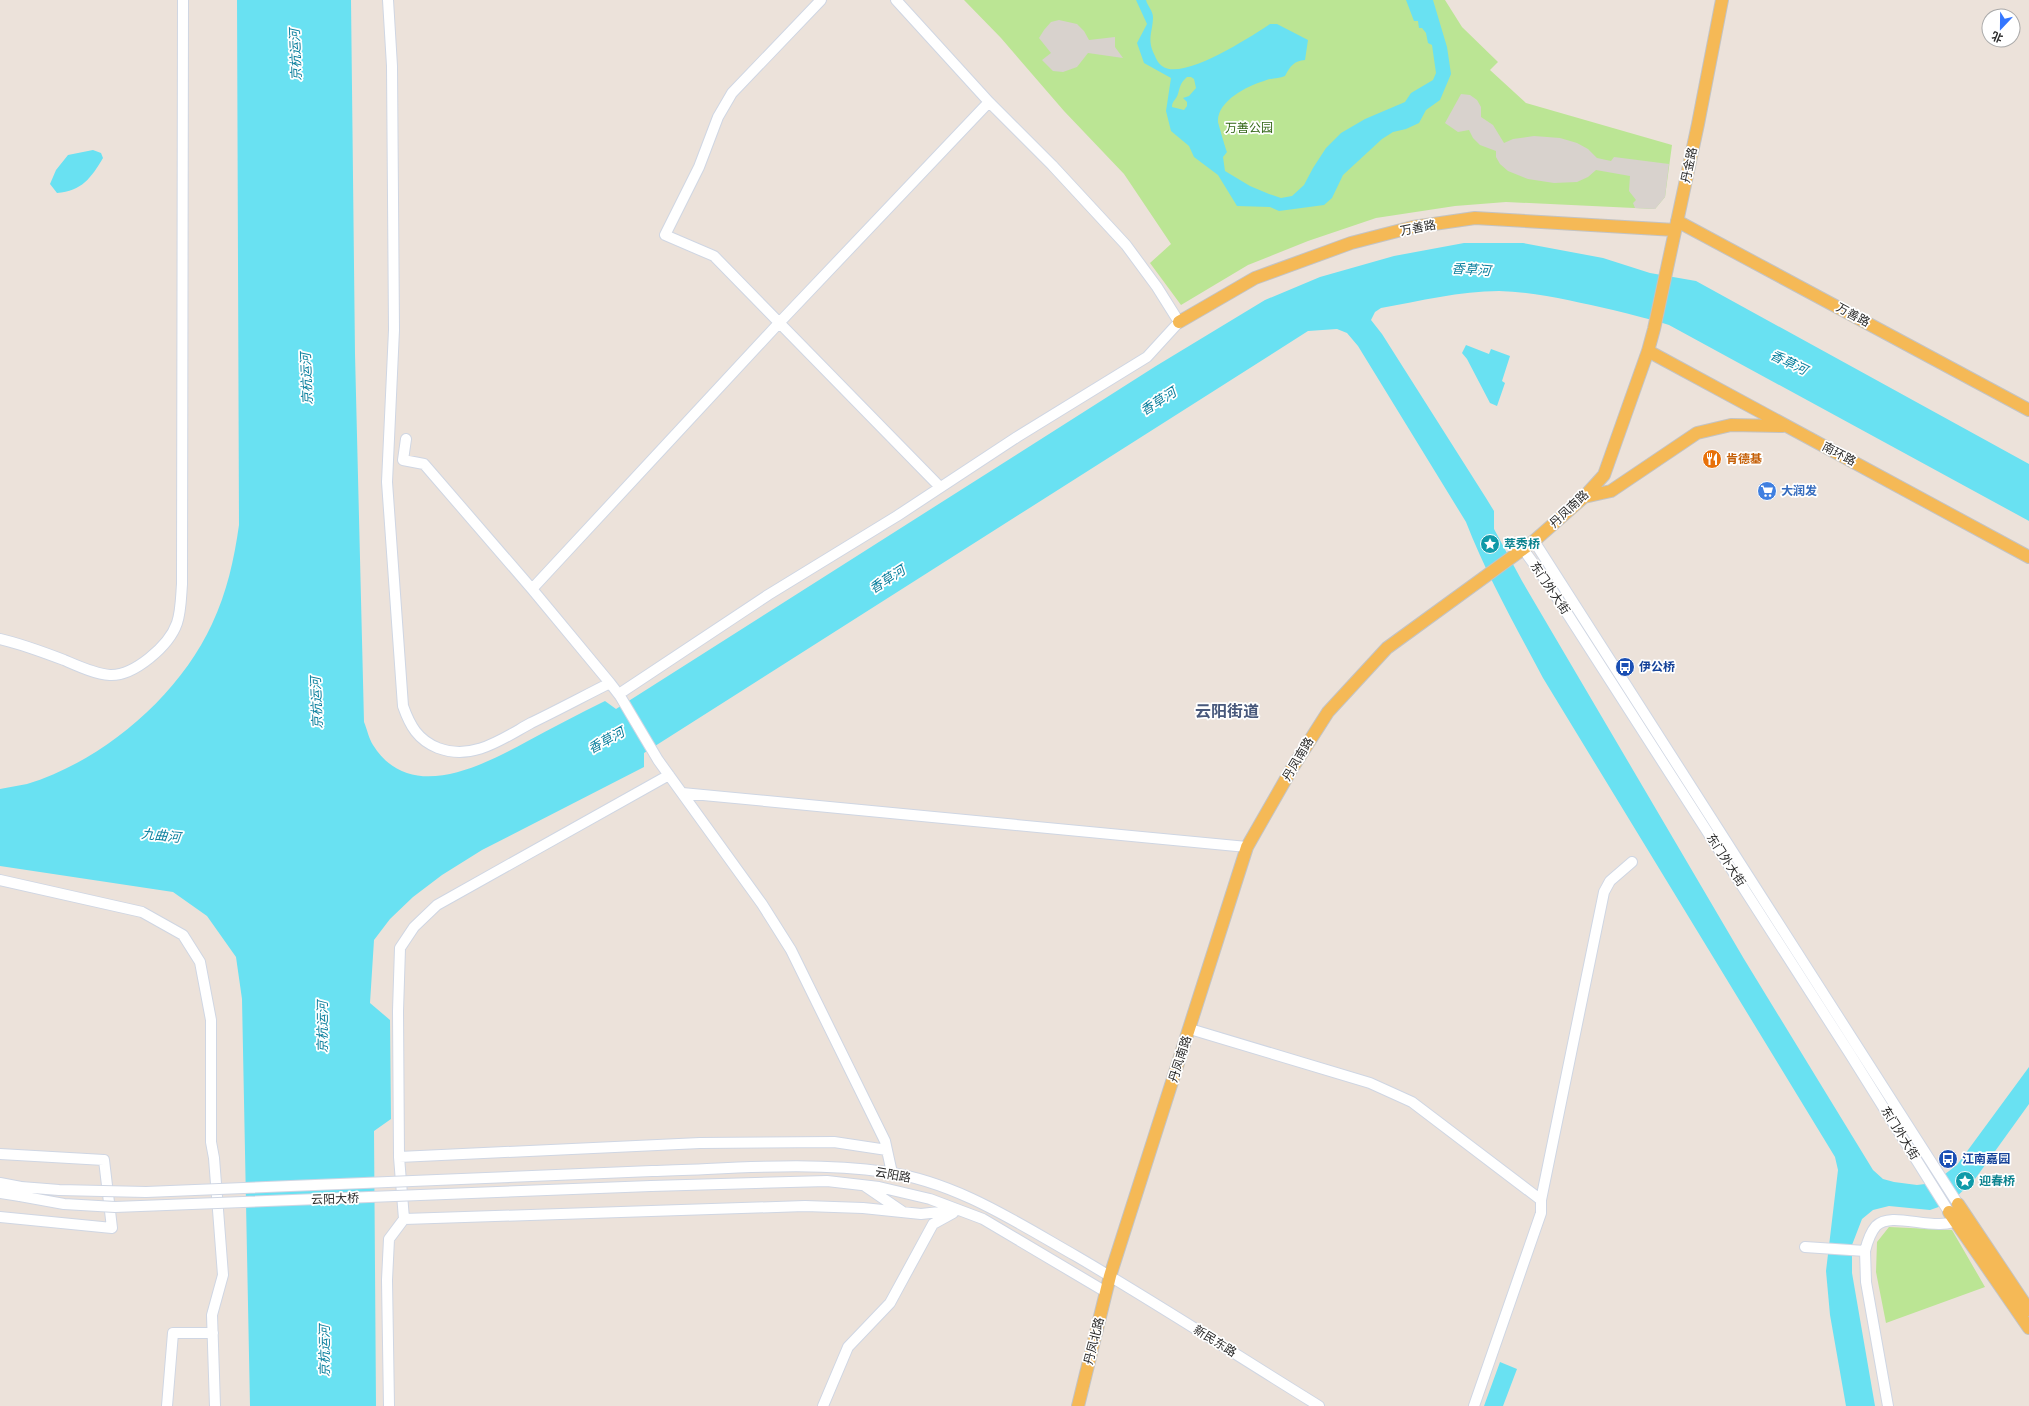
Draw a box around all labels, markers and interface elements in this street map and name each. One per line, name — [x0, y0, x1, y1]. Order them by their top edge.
north arrow — [1981, 8, 2021, 48]
water label: 京杭运河 — [286, 26, 305, 81]
text: 北 — [1990, 29, 2005, 46]
park label: 万善公园 — [1225, 120, 1273, 136]
street label: 丹金路 — [1677, 146, 1701, 184]
street label: 万善路 — [1399, 217, 1437, 239]
water label: 香草河 — [1451, 260, 1494, 280]
street label: 万善路 — [1833, 299, 1873, 331]
water label: 香草河 — [1768, 346, 1813, 380]
water label: 京杭运河 — [297, 350, 316, 405]
water label: 香草河 — [1137, 382, 1182, 419]
street label: 南环路 — [1819, 438, 1859, 470]
restaurant icon: 肯德基 — [1701, 448, 1723, 470]
place label: 肯德基 — [1726, 451, 1762, 467]
supermarket icon: 大润发 — [1756, 480, 1778, 502]
place label: 大润发 — [1781, 483, 1817, 499]
street label: 丹凤南路 — [1546, 487, 1592, 531]
place icon: 萃秀桥 — [1479, 533, 1501, 555]
place label: 萃秀桥 — [1504, 536, 1540, 552]
street label: 东门外大街 — [1527, 559, 1573, 617]
water label: 香草河 — [866, 560, 911, 597]
bus stop icon: 伊公桥 — [1614, 656, 1636, 678]
place label: 伊公桥 — [1639, 659, 1675, 675]
water label: 京杭运河 — [307, 674, 326, 729]
district label: 云阳街道 — [1195, 700, 1259, 722]
water label: 香草河 — [585, 722, 630, 757]
street label: 丹凤南路 — [1279, 734, 1317, 784]
water label: 九曲河 — [141, 825, 184, 846]
street label: 东门外大街 — [1703, 830, 1749, 890]
water label: 京杭运河 — [314, 998, 331, 1053]
street label: 丹凤南路 — [1165, 1034, 1195, 1084]
street label: 东门外大街 — [1877, 1103, 1923, 1163]
bus stop icon: 江南嘉园 — [1937, 1148, 1959, 1170]
place label: 江南嘉园 — [1962, 1151, 2010, 1167]
street label: 云阳路 — [874, 1164, 912, 1186]
place icon: 迎春桥 — [1954, 1170, 1976, 1192]
place label: 迎春桥 — [1979, 1173, 2015, 1189]
street label: 云阳大桥 — [311, 1190, 359, 1208]
street label: 丹凤北路 — [1080, 1316, 1108, 1366]
street label: 新民东路 — [1190, 1321, 1240, 1361]
water label: 京杭运河 — [316, 1322, 333, 1377]

